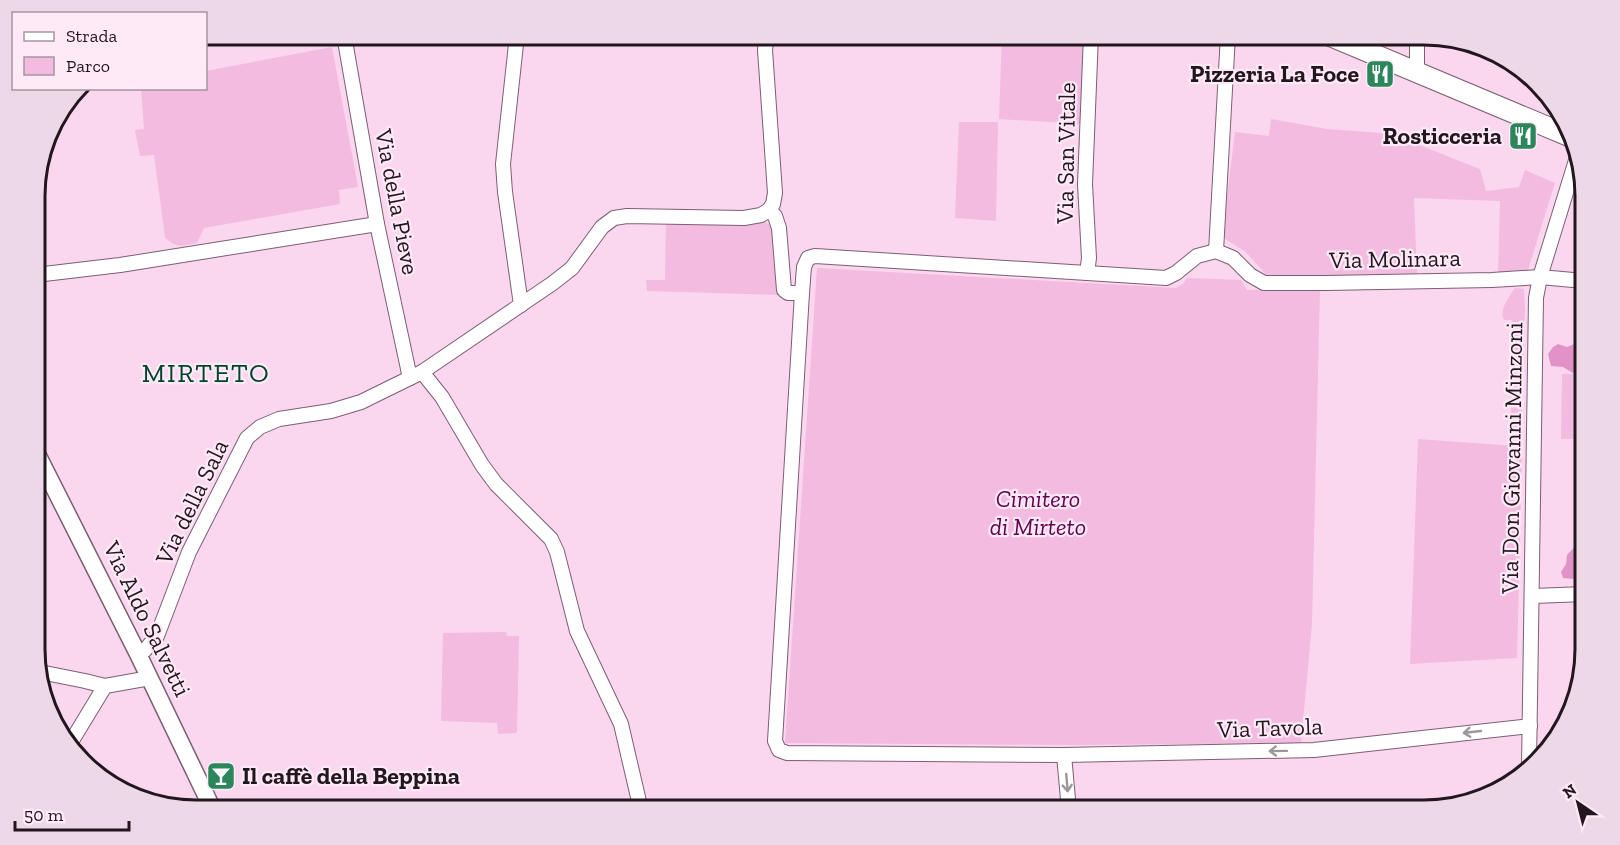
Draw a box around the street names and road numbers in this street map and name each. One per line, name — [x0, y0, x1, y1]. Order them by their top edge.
street label: Via San Vitale — [1050, 82, 1081, 225]
street label: Via della Pieve — [369, 126, 426, 277]
street label: Via Molinara — [1328, 243, 1462, 274]
street label: Via Don Giovanni Minzoni — [1495, 322, 1528, 595]
street label: Via della Sala — [148, 434, 234, 570]
street label: Via Aldo Salvetti — [97, 536, 198, 701]
street label: Via Tavola — [1216, 711, 1324, 744]

